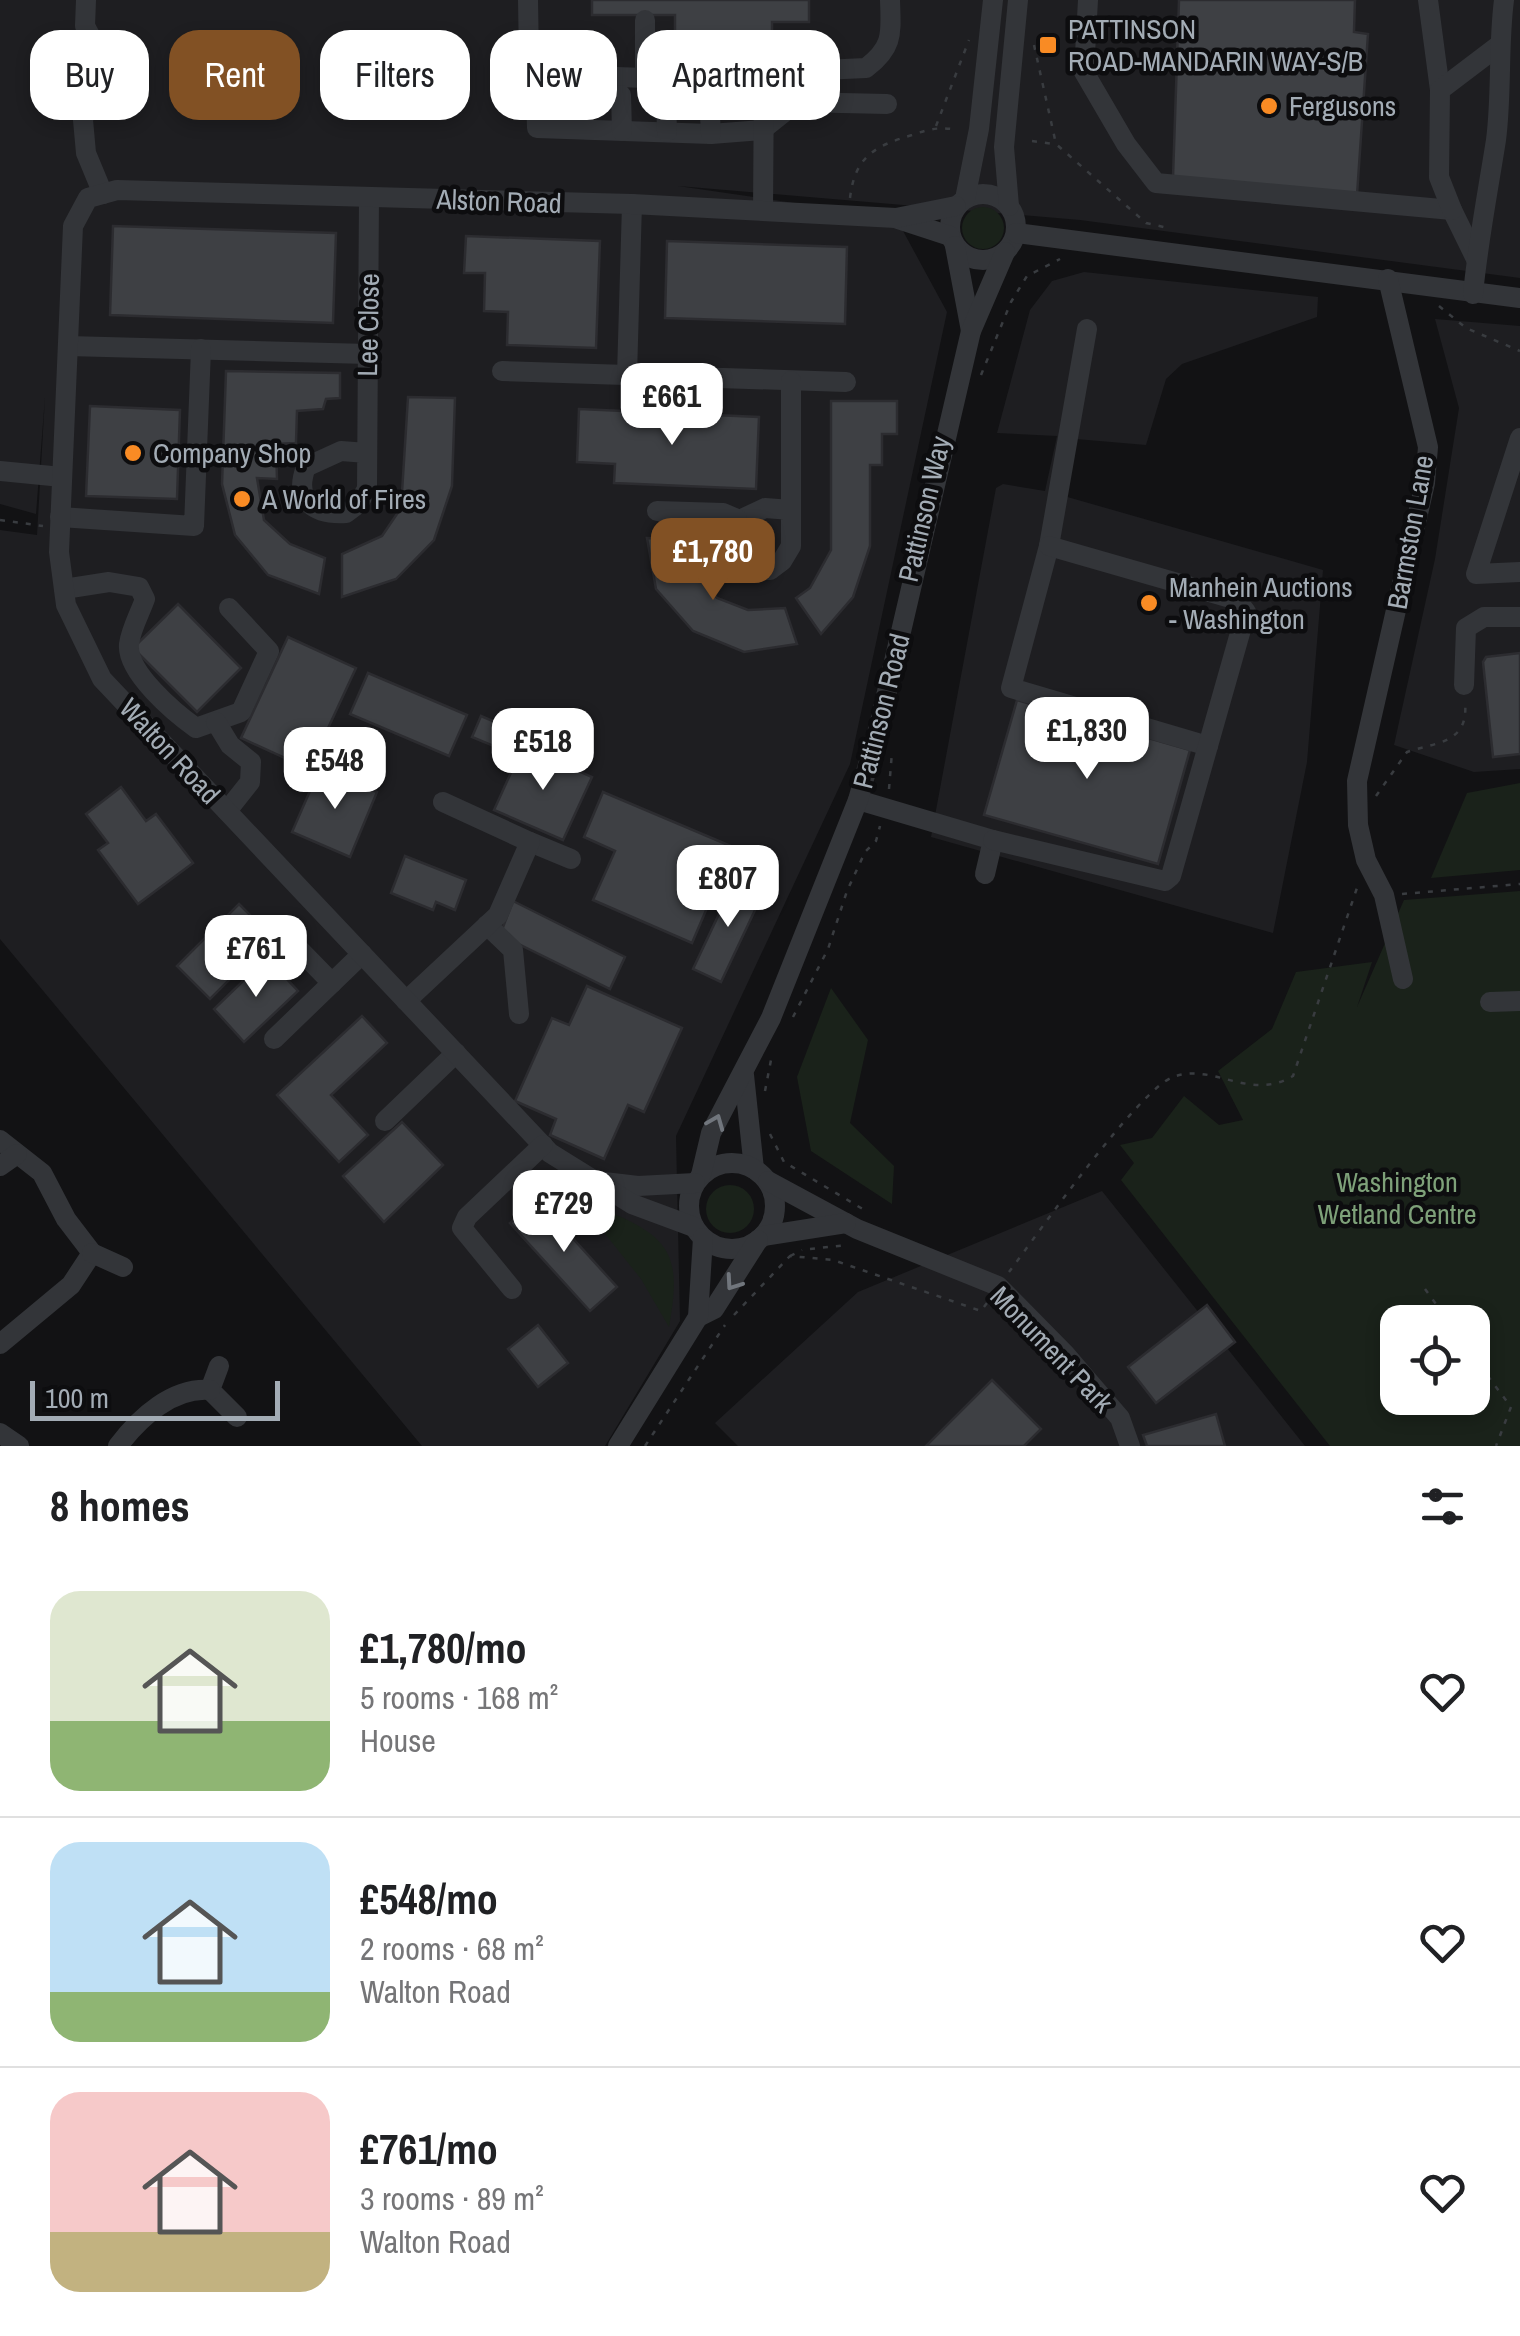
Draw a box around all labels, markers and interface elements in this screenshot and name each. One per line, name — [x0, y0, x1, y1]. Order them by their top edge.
place label: PATTINSON ROAD-MANDARIN WAY-S/B — [1068, 10, 1363, 80]
chip: Buy — [30, 30, 149, 120]
chip: Rent — [169, 30, 300, 120]
chip: Filters — [320, 30, 470, 120]
chip: New — [490, 30, 617, 120]
chip: Apartment — [637, 30, 840, 120]
marker: PATTINSON ROAD-MANDARIN WAY-S/B — [1037, 34, 1059, 56]
place label: Fergusons — [1289, 87, 1396, 125]
marker: Fergusons — [1258, 95, 1280, 117]
street label: Alston Road — [435, 180, 562, 222]
street label: Lee Close — [348, 273, 388, 377]
pin: £661 — [613, 363, 731, 448]
text: £661 — [643, 374, 701, 417]
street label: Pattinson Way — [889, 432, 959, 586]
place label: Company Shop — [153, 434, 311, 472]
marker: Company Shop — [122, 442, 144, 464]
street label: Barmston Lane — [1378, 452, 1442, 612]
place label: A World of Fires — [261, 480, 426, 518]
marker: A World of Fires — [231, 488, 253, 510]
pin: £1,780 — [632, 518, 794, 603]
text: £1,780 — [673, 529, 753, 572]
place label: Manhein Auctions - Washington — [1169, 568, 1353, 638]
marker: Manhein Auctions - Washington — [1138, 592, 1160, 614]
street label: Pattinson Road — [843, 630, 919, 792]
street label: Walton Road — [111, 690, 229, 812]
pin: £1,830 — [1006, 697, 1168, 782]
pin: £518 — [484, 708, 602, 793]
text: £1,830 — [1047, 708, 1127, 751]
text: £518 — [514, 719, 572, 762]
pin: £548 — [276, 727, 394, 812]
text: £548 — [306, 738, 364, 781]
pin: £807 — [669, 845, 787, 930]
text: £807 — [699, 856, 757, 899]
pin: £761 — [197, 915, 315, 1000]
text: £761 — [227, 926, 285, 969]
one-way arrow — [705, 1114, 725, 1132]
park label: Washington Wetland Centre — [1317, 1163, 1477, 1233]
pin: £729 — [505, 1170, 623, 1255]
text: £729 — [535, 1181, 593, 1224]
one-way arrow — [727, 1272, 744, 1290]
street label: Monument Park — [982, 1278, 1122, 1421]
map controls — [1380, 1305, 1490, 1415]
button: locate — [1380, 1305, 1490, 1415]
scale bar — [30, 1376, 280, 1420]
text: 100 m — [45, 1379, 109, 1417]
text: 8 homes — [50, 1478, 190, 1534]
icon: filters — [1415, 1479, 1470, 1534]
text: £1,780/mo — [360, 1620, 527, 1676]
icon: home — [130, 1631, 250, 1751]
icon: heart — [1415, 1664, 1470, 1719]
text: 5 rooms · 168 m² — [360, 1676, 558, 1719]
text: House — [360, 1719, 436, 1762]
text: £548/mo — [360, 1871, 498, 1927]
icon: home — [130, 1882, 250, 2002]
icon: heart — [1415, 1915, 1470, 1970]
text: 2 rooms · 68 m² — [360, 1927, 544, 1970]
text: Walton Road — [360, 1970, 511, 2013]
text: £761/mo — [360, 2121, 498, 2177]
icon: home — [130, 2132, 250, 2252]
icon: heart — [1415, 2165, 1470, 2220]
text: 3 rooms · 89 m² — [360, 2177, 544, 2220]
text: Walton Road — [360, 2220, 511, 2263]

